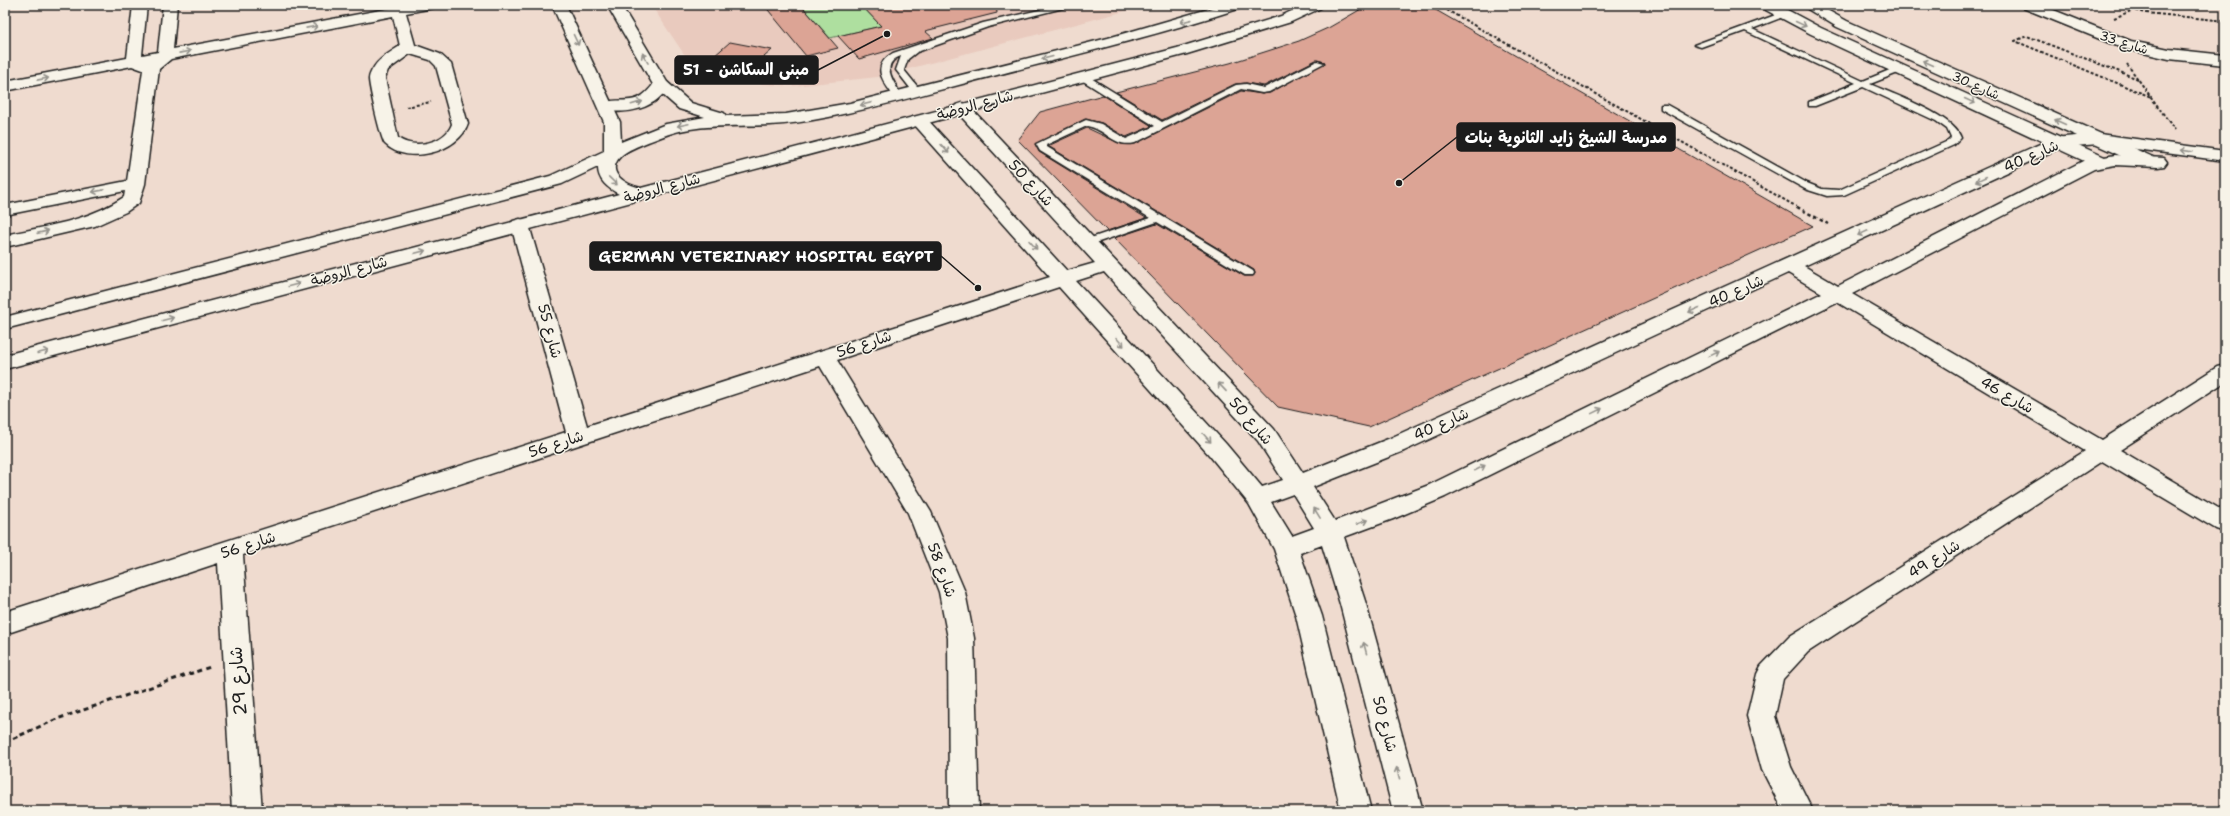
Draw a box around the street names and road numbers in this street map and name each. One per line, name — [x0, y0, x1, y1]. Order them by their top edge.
street label: شارع 33 — [2097, 27, 2150, 59]
street label: شارع 30 — [1949, 67, 2002, 104]
street label: شارع الروضة — [934, 85, 1016, 125]
street label: شارع 40 — [2000, 135, 2062, 177]
street label: شارع 50 — [1004, 155, 1058, 211]
street label: شارع الروضة — [621, 168, 703, 208]
street label: شارع الروضة — [308, 251, 390, 291]
street label: شارع 40 — [1705, 270, 1767, 312]
street label: شارع 55 — [533, 302, 567, 360]
street label: شارع 56 — [834, 326, 894, 362]
street label: شارع 46 — [1977, 372, 2037, 418]
street label: شارع 50 — [1225, 393, 1277, 449]
street label: شارع 40 — [1410, 403, 1472, 445]
street label: شارع 56 — [526, 426, 586, 462]
street label: شارع 56 — [218, 527, 278, 563]
street label: شارع 49 — [1904, 535, 1964, 583]
street label: شارع 58 — [923, 540, 961, 600]
street label: شارع 29 — [224, 646, 252, 716]
street label: شارع 50 — [1368, 694, 1402, 754]

